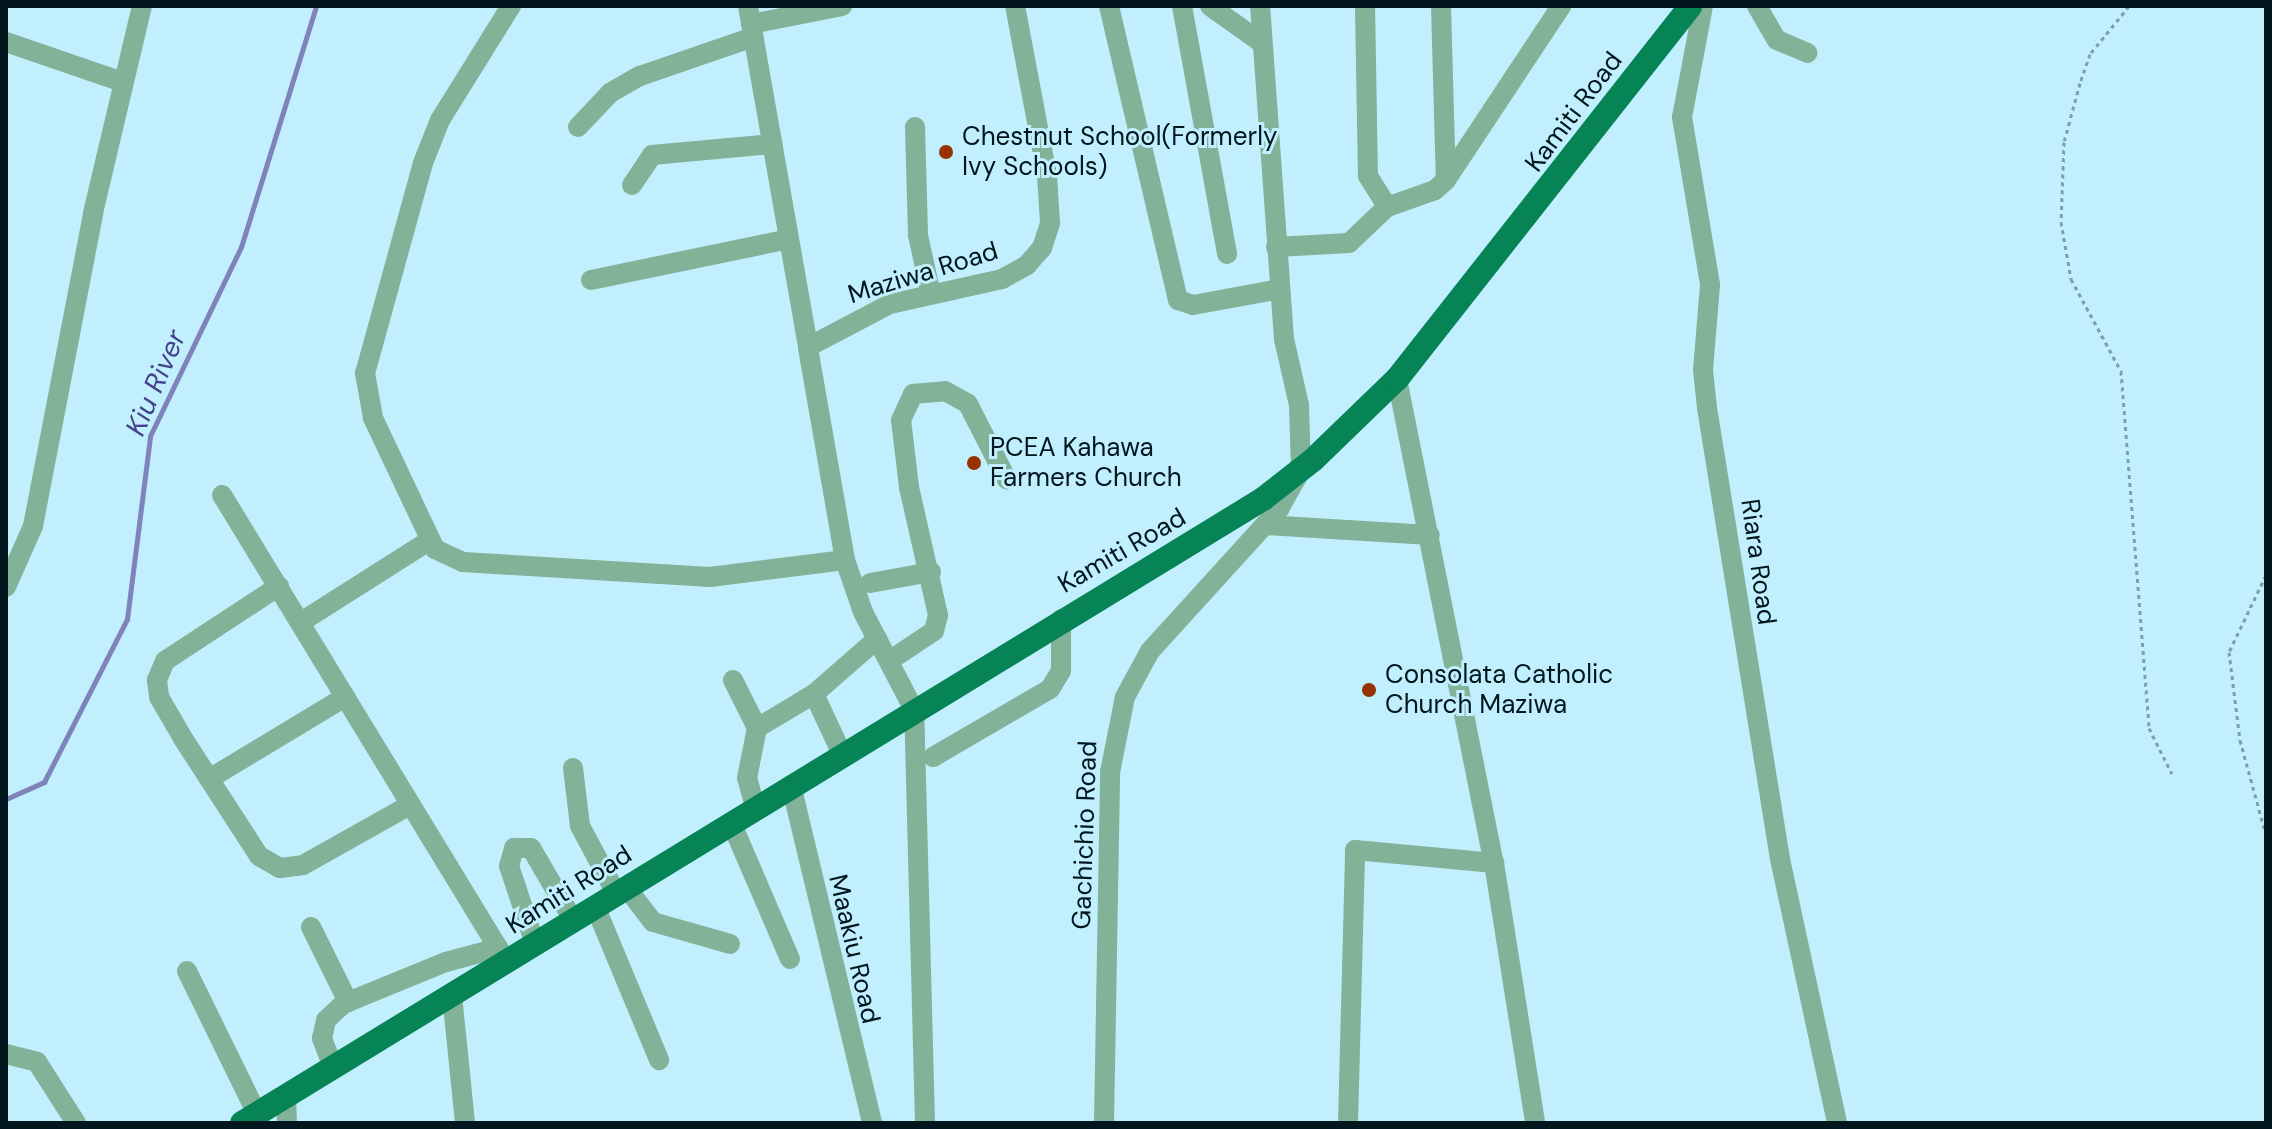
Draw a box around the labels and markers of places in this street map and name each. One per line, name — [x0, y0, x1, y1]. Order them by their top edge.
place label: Chestnut School(Formerly Ivy Schools) — [962, 121, 1277, 182]
marker: Chestnut School(Formerly Ivy Schools) — [937, 143, 955, 161]
place label: PCEA Kahawa Farmers Church — [990, 432, 1182, 494]
marker: PCEA Kahawa Farmers Church — [965, 454, 983, 472]
place label: Consolata Catholic Church Maziwa — [1385, 659, 1613, 720]
marker: Consolata Catholic Church Maziwa — [1360, 681, 1378, 699]

